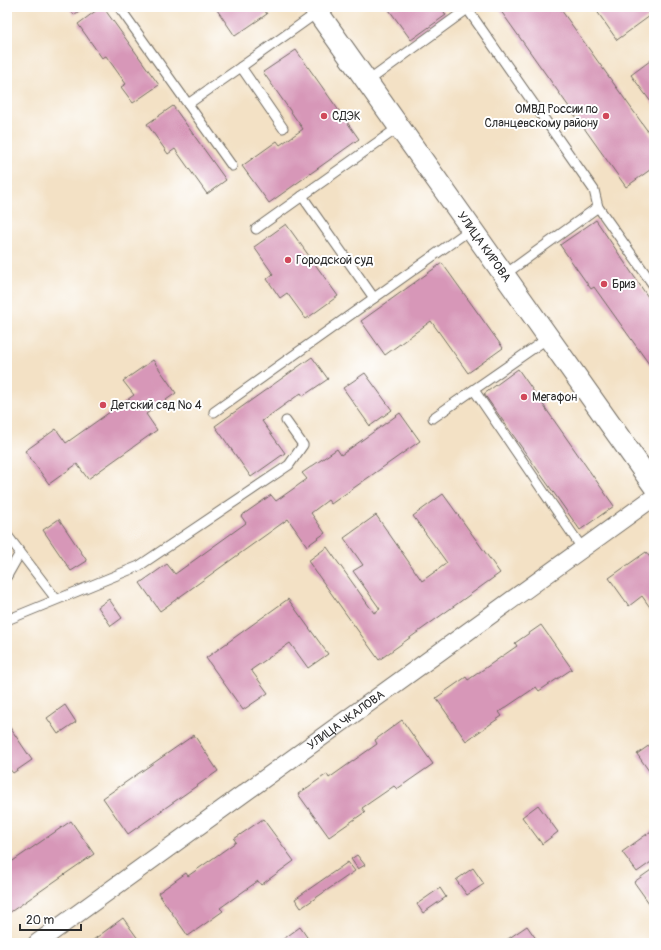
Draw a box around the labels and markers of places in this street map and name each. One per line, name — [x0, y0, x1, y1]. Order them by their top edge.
place label: ОМВД России по Сланцевскому району — [484, 102, 599, 131]
place label: СДЭК — [332, 109, 361, 124]
marker: СДЭК — [319, 111, 329, 121]
marker: ОМВД России по Сланцевскому району — [601, 111, 611, 121]
place label: Городской суд — [296, 253, 374, 268]
marker: Городской суд — [283, 255, 293, 265]
place label: Бриз — [612, 277, 636, 292]
marker: Бриз — [599, 279, 609, 289]
place label: Мегафон — [532, 390, 577, 405]
marker: Мегафон — [519, 392, 529, 402]
place label: Детский сад № 4 — [110, 398, 202, 413]
marker: Детский сад № 4 — [98, 400, 108, 410]

